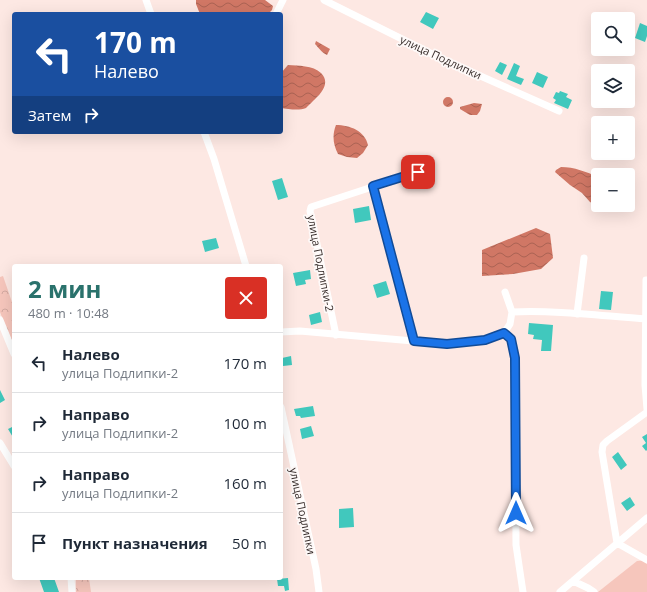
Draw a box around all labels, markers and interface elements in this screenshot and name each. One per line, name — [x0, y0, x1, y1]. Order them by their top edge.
map controls — [591, 12, 635, 212]
button: search — [591, 12, 635, 56]
text: 170 m — [94, 23, 177, 61]
icon: left — [28, 28, 80, 80]
street label: улица Подлипки — [398, 32, 484, 82]
text: Налево — [94, 59, 159, 83]
button: layers — [591, 64, 635, 108]
icon: right — [80, 104, 102, 126]
text: Затем — [28, 105, 72, 125]
button: + — [591, 116, 635, 160]
pin — [401, 155, 435, 189]
icon: arrive — [407, 161, 429, 183]
button: − — [591, 168, 635, 212]
street label: улица Подлипки-2 — [304, 213, 338, 313]
text: 2 мин — [28, 272, 101, 305]
button: close — [225, 277, 267, 319]
text: 480 m · 10:48 — [28, 304, 109, 322]
text: Налево — [62, 344, 120, 364]
icon: left — [28, 352, 50, 374]
text: 170 m — [223, 353, 267, 373]
text: улица Подлипки-2 — [62, 364, 178, 382]
text: Направо — [62, 404, 130, 424]
icon: right — [28, 412, 50, 434]
text: 100 m — [223, 413, 267, 433]
text: улица Подлипки-2 — [62, 424, 178, 442]
text: Направо — [62, 464, 130, 484]
street label: улица Подлипки — [286, 466, 320, 556]
icon: right — [28, 472, 50, 494]
text: 160 m — [223, 473, 267, 493]
text: улица Подлипки-2 — [62, 484, 178, 502]
position arrow — [495, 492, 537, 534]
icon: arrive — [28, 532, 50, 554]
text: Пункт назначения — [62, 533, 208, 553]
text: 50 m — [232, 533, 267, 553]

